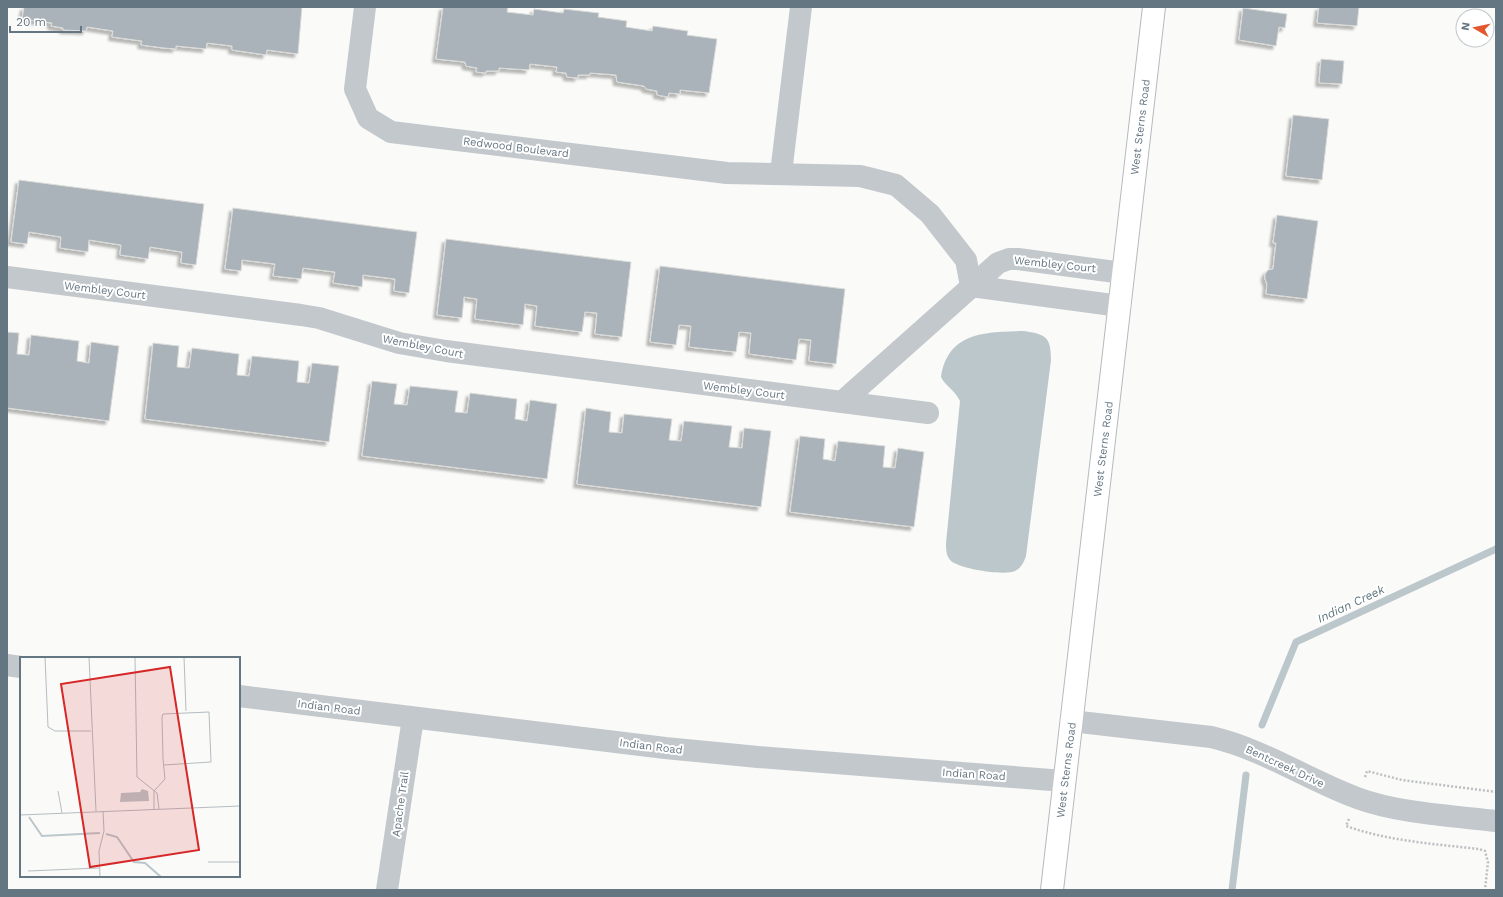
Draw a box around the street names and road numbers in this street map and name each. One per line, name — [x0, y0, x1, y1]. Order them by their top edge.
street label: West Sterns Road — [1128, 78, 1153, 176]
street label: Redwood Boulevard — [462, 135, 570, 160]
street label: Wembley Court — [1013, 254, 1097, 275]
street label: Wembley Court — [63, 279, 147, 302]
street label: Wembley Court — [381, 332, 465, 361]
street label: Wembley Court — [702, 379, 786, 402]
street label: West Sterns Road — [1091, 400, 1116, 498]
street label: Indian Road — [297, 697, 361, 718]
street label: West Sterns Road — [1054, 721, 1079, 819]
street label: Indian Road — [619, 736, 683, 757]
street label: Bentcreek Drive — [1243, 743, 1326, 790]
street label: Indian Road — [942, 766, 1006, 783]
street label: Apache Trail — [389, 770, 412, 838]

